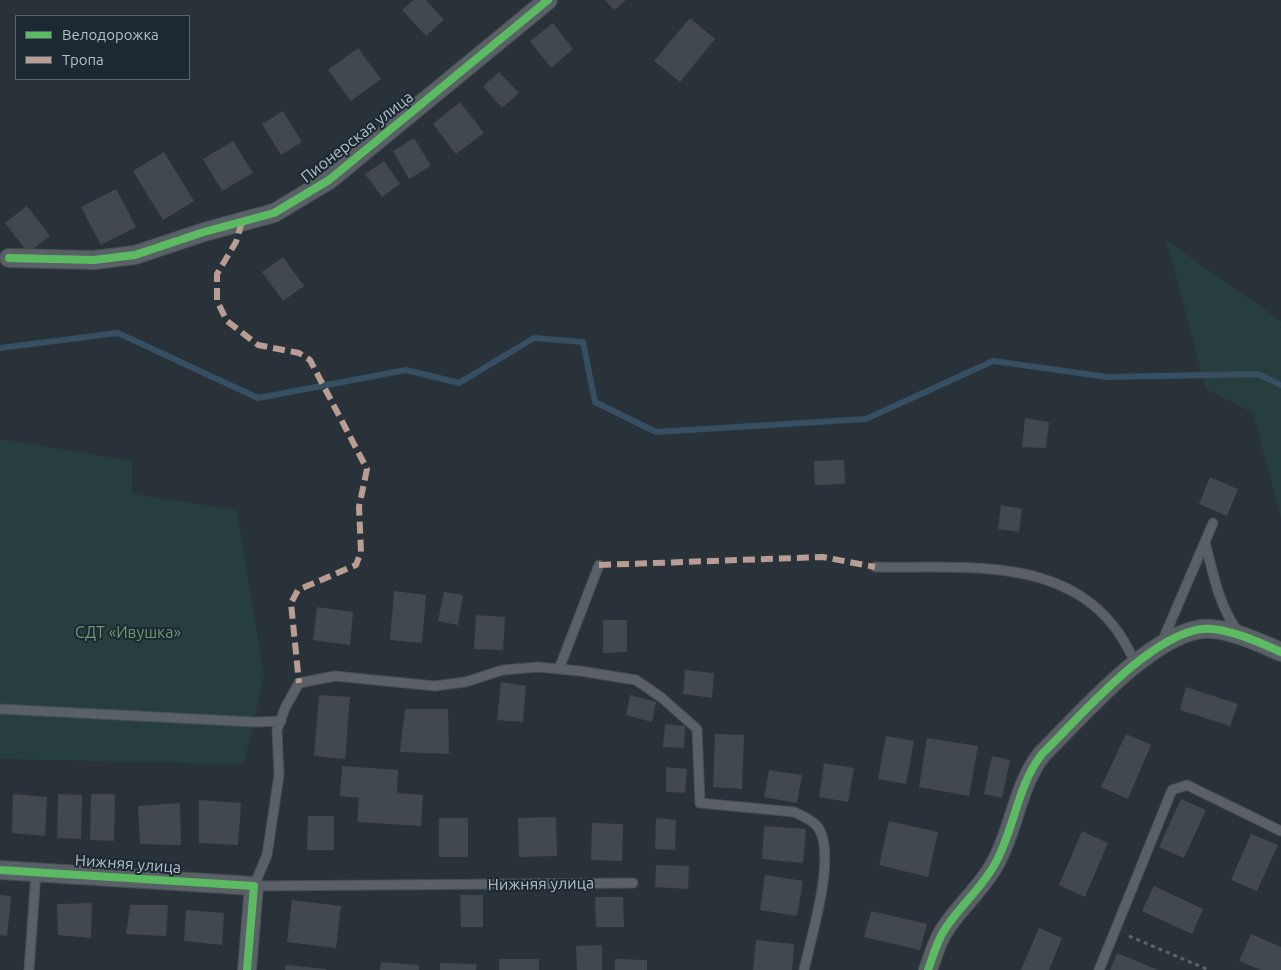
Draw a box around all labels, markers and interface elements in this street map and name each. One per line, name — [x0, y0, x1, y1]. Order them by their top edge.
legend — [15, 15, 190, 80]
text: Велодорожка — [62, 26, 159, 43]
text: Тропа — [62, 51, 104, 68]
street label: Пионерская улица — [297, 87, 417, 187]
park label: СДТ «Ивушка» — [75, 623, 181, 643]
street label: Нижняя улица — [74, 851, 182, 877]
street label: Нижняя улица — [488, 873, 594, 895]

